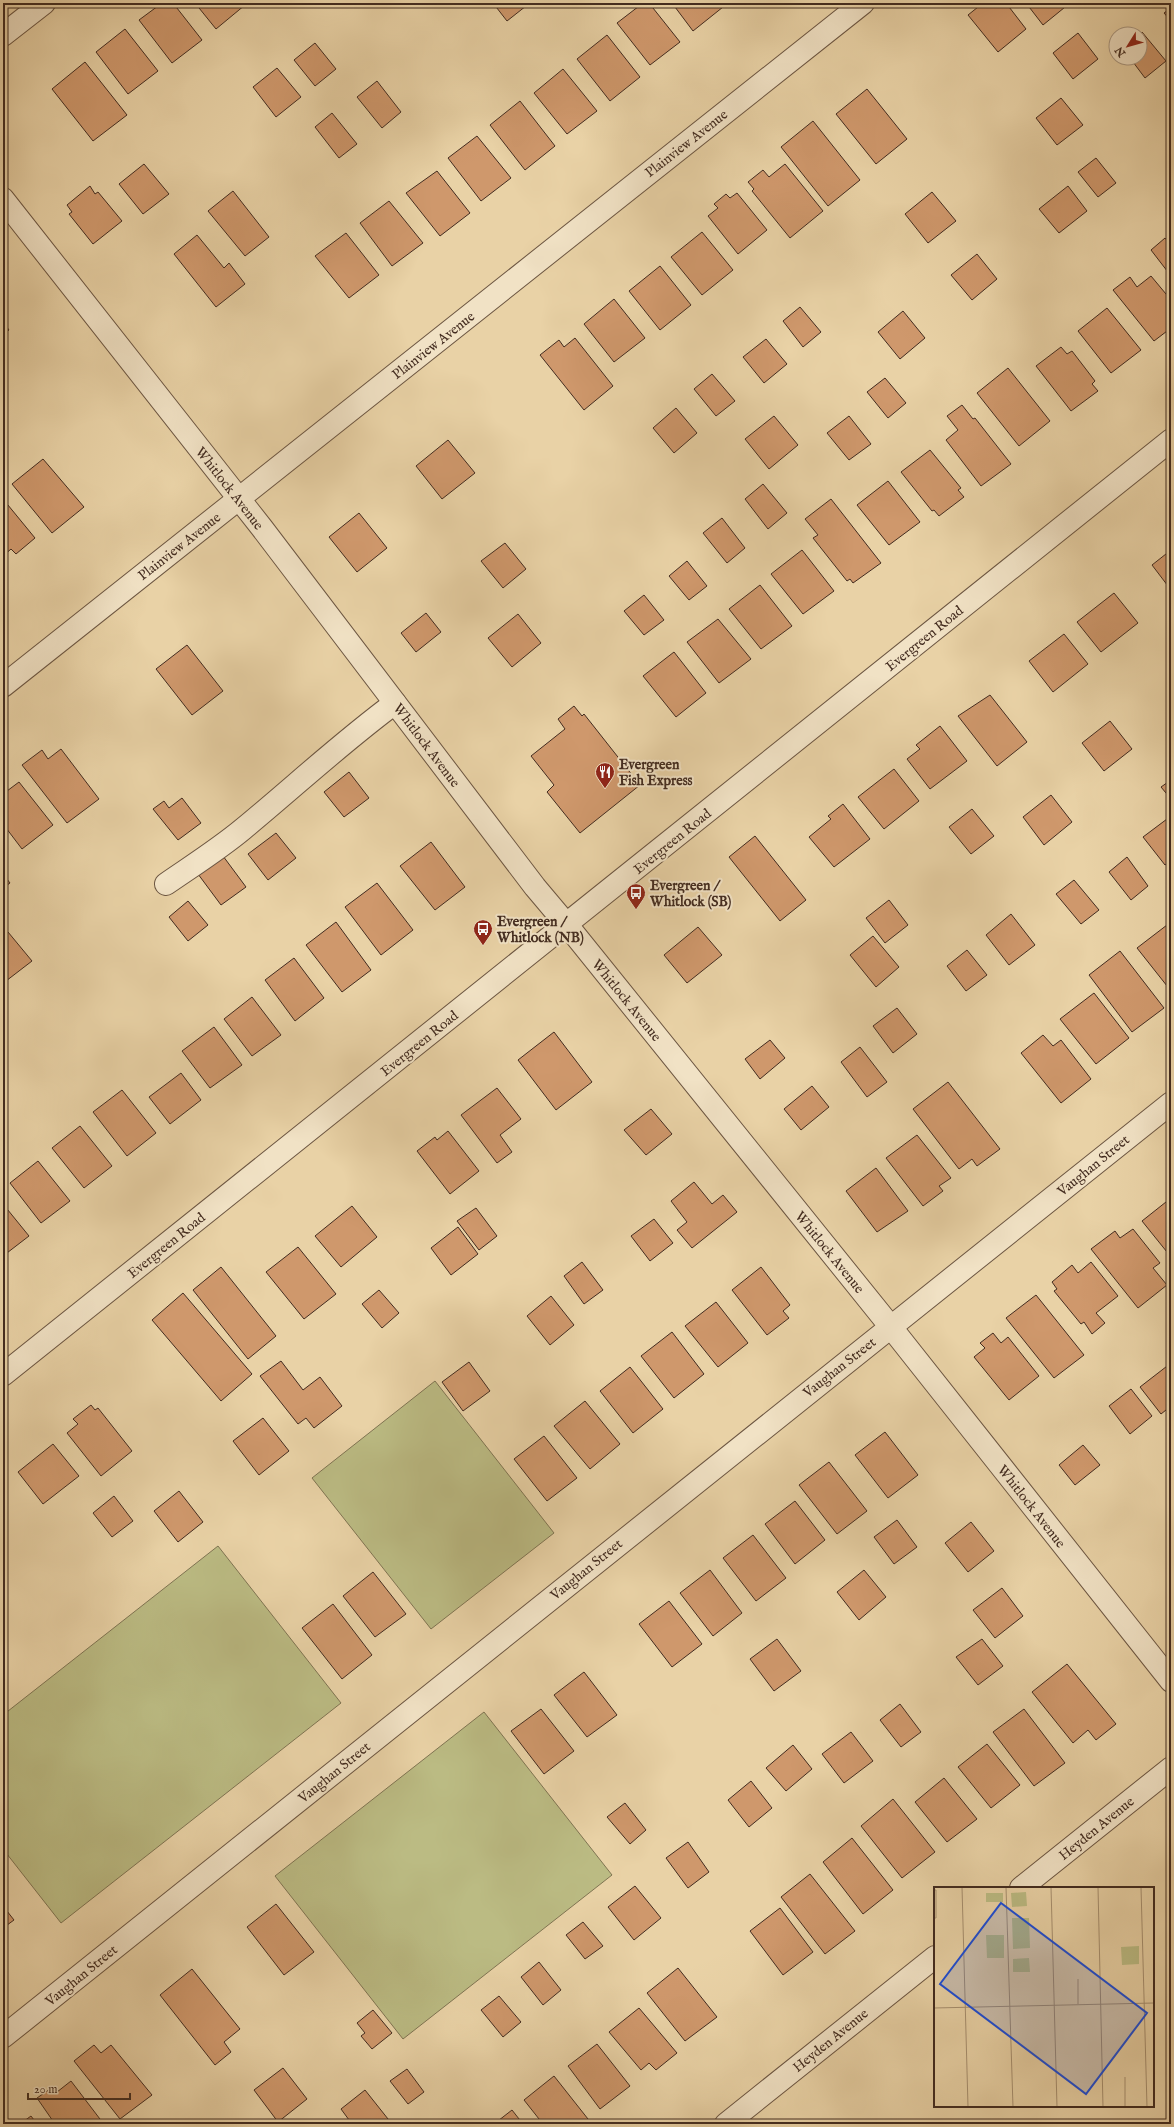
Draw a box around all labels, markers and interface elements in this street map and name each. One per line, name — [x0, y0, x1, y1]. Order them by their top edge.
north arrow — [1108, 26, 1148, 66]
text: N — [1112, 43, 1130, 60]
street label: Plainview Avenue — [642, 105, 732, 182]
street label: Plainview Avenue — [389, 307, 479, 384]
street label: Whitlock Avenue — [191, 443, 268, 534]
street label: Plainview Avenue — [135, 508, 225, 585]
street label: Evergreen Road — [882, 602, 968, 676]
street label: Whitlock Avenue — [389, 700, 464, 792]
place label: Evergreen Fish Express — [619, 756, 693, 790]
restaurant icon: Evergreen Fish Express — [594, 761, 616, 789]
street label: Evergreen Road — [630, 805, 716, 879]
place label: Evergreen / Whitlock (SB) — [649, 877, 732, 911]
bus stop icon: Evergreen / Whitlock (SB) — [625, 882, 647, 910]
place label: Evergreen / Whitlock (NB) — [496, 913, 584, 947]
bus stop icon: Evergreen / Whitlock (NB) — [472, 918, 494, 946]
street label: Whitlock Avenue — [588, 956, 665, 1046]
street label: Evergreen Road — [377, 1007, 463, 1081]
street label: Vaughan Street — [1053, 1131, 1134, 1201]
street label: Whitlock Avenue — [791, 1208, 868, 1298]
street label: Evergreen Road — [124, 1209, 210, 1283]
street label: Vaughan Street — [799, 1333, 880, 1403]
street label: Whitlock Avenue — [993, 1461, 1070, 1552]
street label: Vaughan Street — [546, 1535, 627, 1605]
street label: Vaughan Street — [294, 1738, 375, 1808]
street label: Heyden Avenue — [1055, 1792, 1138, 1865]
inset map — [934, 1887, 1154, 2107]
street label: Vaughan Street — [41, 1941, 122, 2011]
street label: Heyden Avenue — [789, 2004, 872, 2077]
scale bar — [28, 2075, 130, 2101]
text: 20 m — [34, 2082, 57, 2097]

